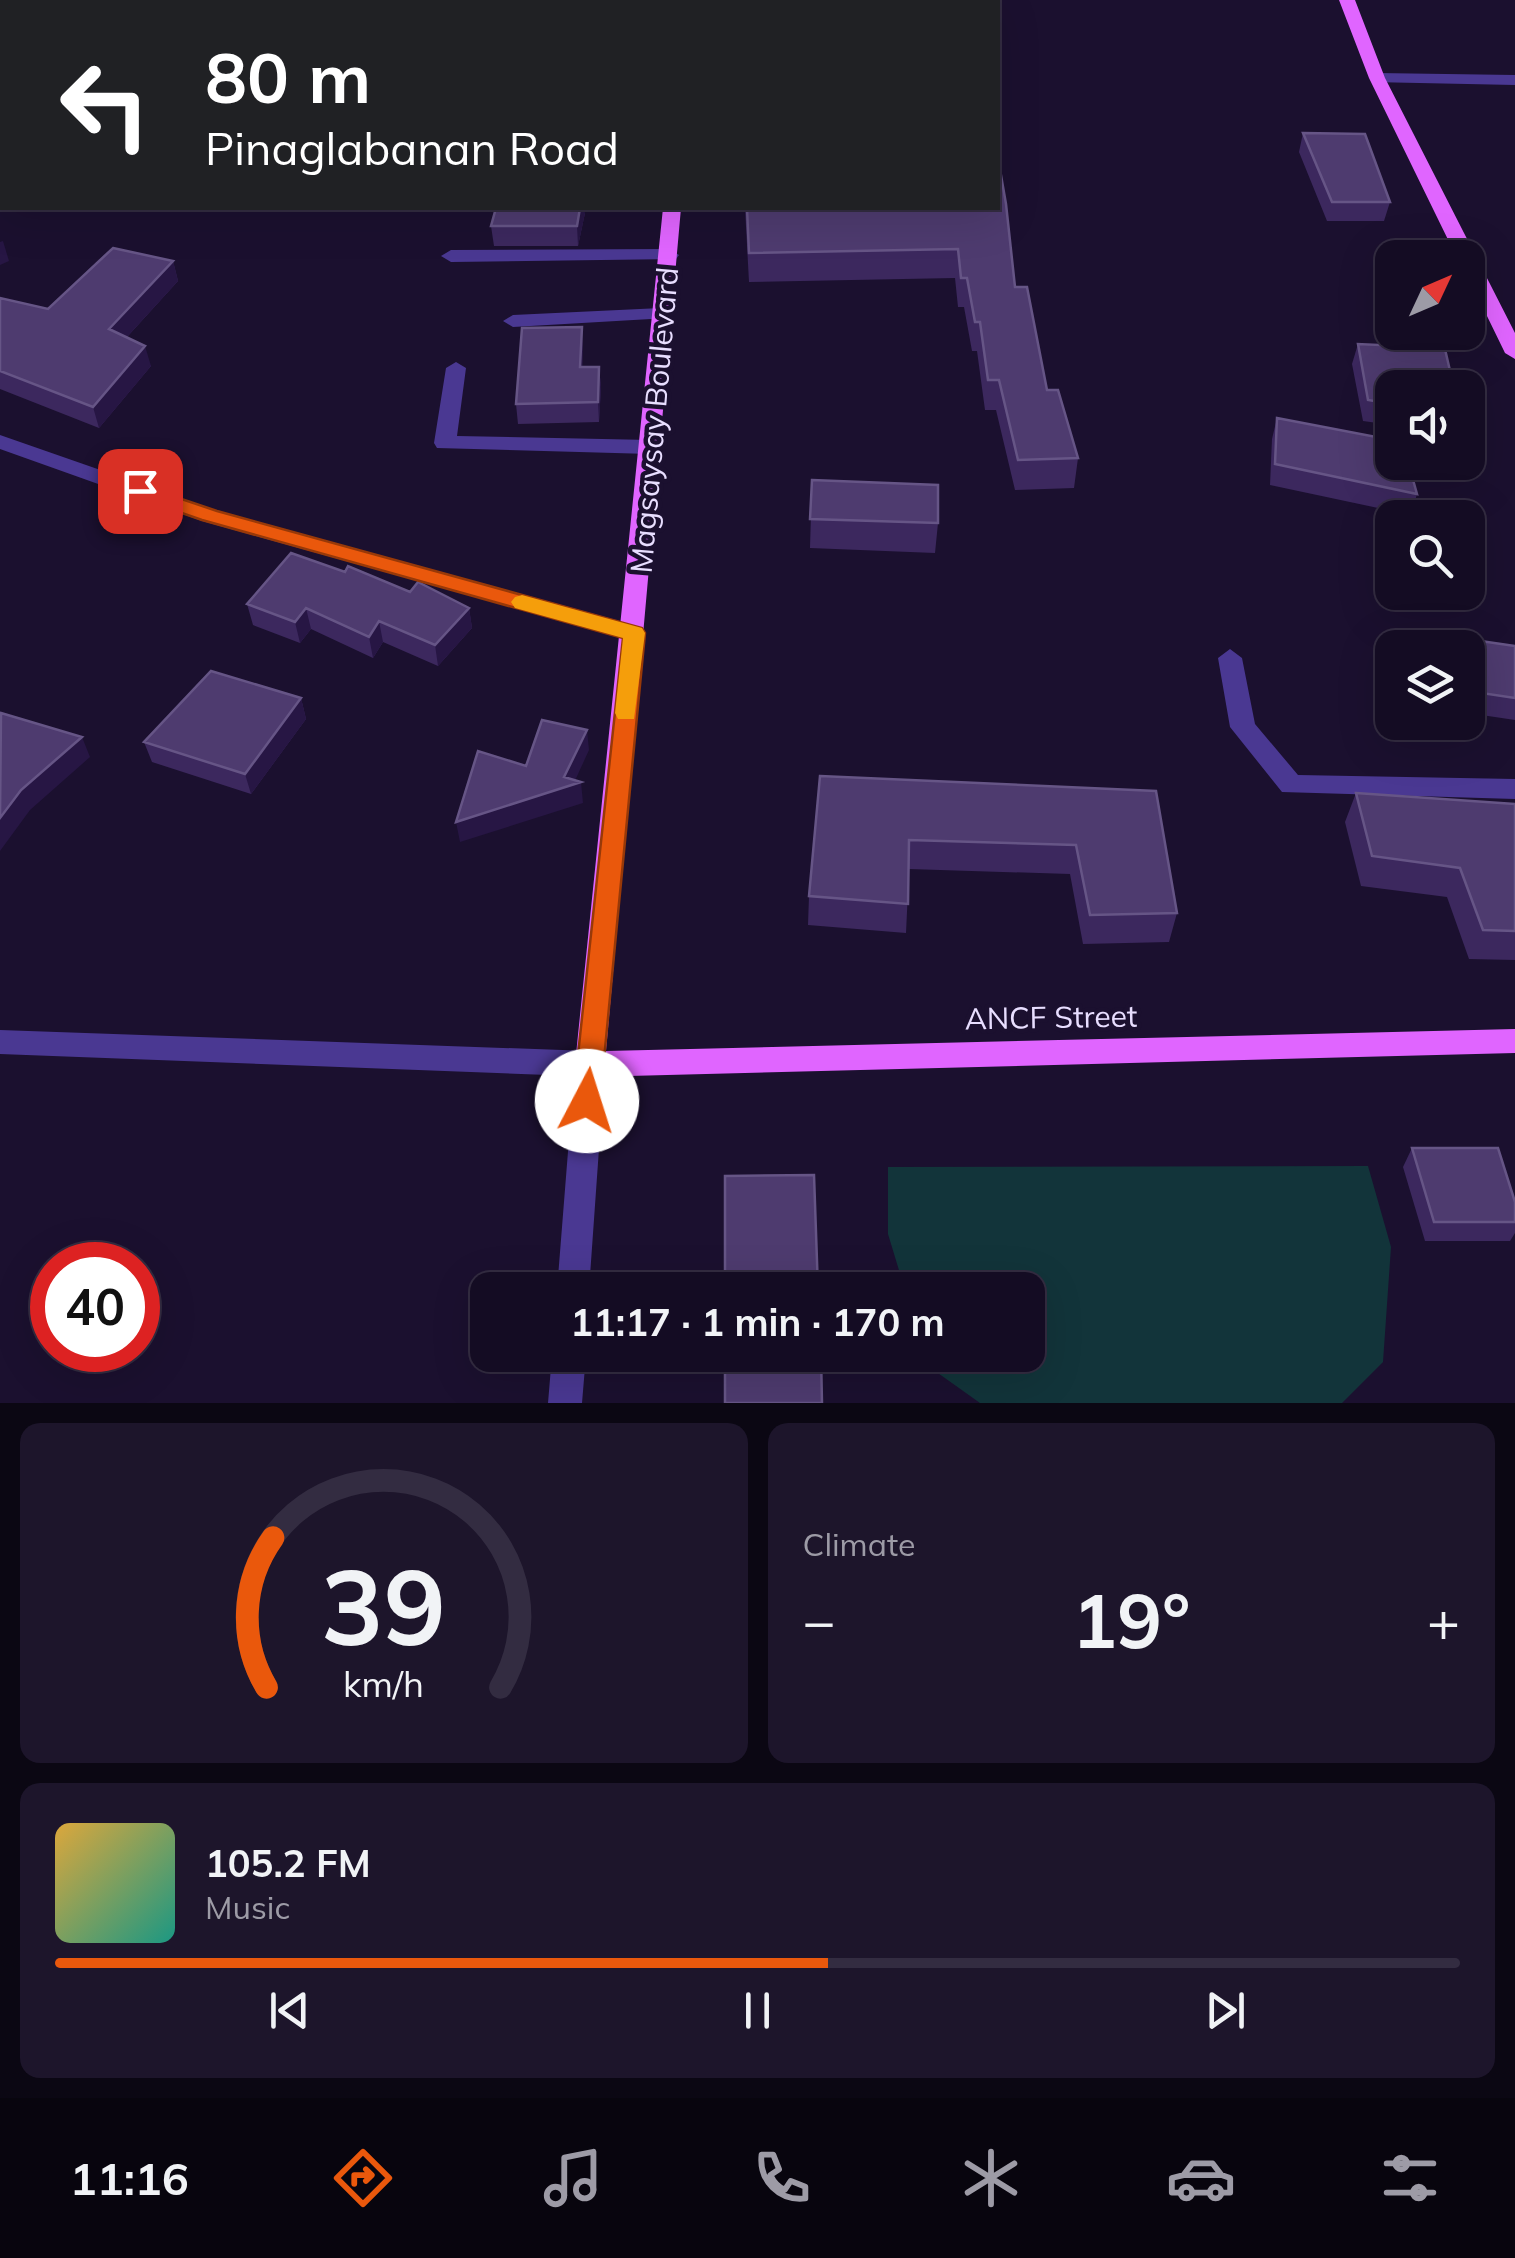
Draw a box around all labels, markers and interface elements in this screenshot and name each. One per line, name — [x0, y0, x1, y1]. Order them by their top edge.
text: 80 m — [205, 33, 371, 121]
icon: left — [40, 40, 170, 170]
text: Pinaglabanan Road — [205, 120, 619, 176]
north arrow — [1375, 240, 1485, 350]
map controls — [1375, 240, 1485, 740]
street label: Magsaysay Boulevard — [622, 265, 686, 575]
button: sound — [1375, 370, 1485, 480]
pin — [98, 449, 183, 534]
icon: arrive — [113, 464, 168, 519]
button: search — [1375, 500, 1485, 610]
button: layers — [1375, 630, 1485, 740]
street label: ANCF Street — [964, 996, 1138, 1038]
position arrow — [535, 1049, 639, 1153]
speed limit sign: 40 — [30, 1242, 160, 1372]
text: 11:17 · 1 min · 170 m — [570, 1298, 945, 1346]
text: Climate — [803, 1524, 915, 1564]
text: 39 — [321, 1540, 446, 1671]
text: 19° — [1072, 1573, 1190, 1667]
text: − — [803, 1586, 836, 1655]
text: + — [1427, 1586, 1460, 1655]
text: km/h — [343, 1661, 424, 1706]
text: 105.2 FM — [205, 1839, 371, 1887]
text: Music — [205, 1887, 290, 1927]
icon: previous — [262, 1983, 317, 2038]
icon: pause — [730, 1983, 785, 2038]
icon: next — [1198, 1983, 1253, 2038]
icon: directions — [328, 2143, 398, 2213]
icon: music — [538, 2143, 608, 2213]
icon: phone — [747, 2143, 817, 2213]
icon: climate — [956, 2143, 1026, 2213]
icon: car — [1166, 2143, 1236, 2213]
icon: filters — [1375, 2143, 1445, 2213]
text: 11:16 — [70, 2150, 189, 2206]

